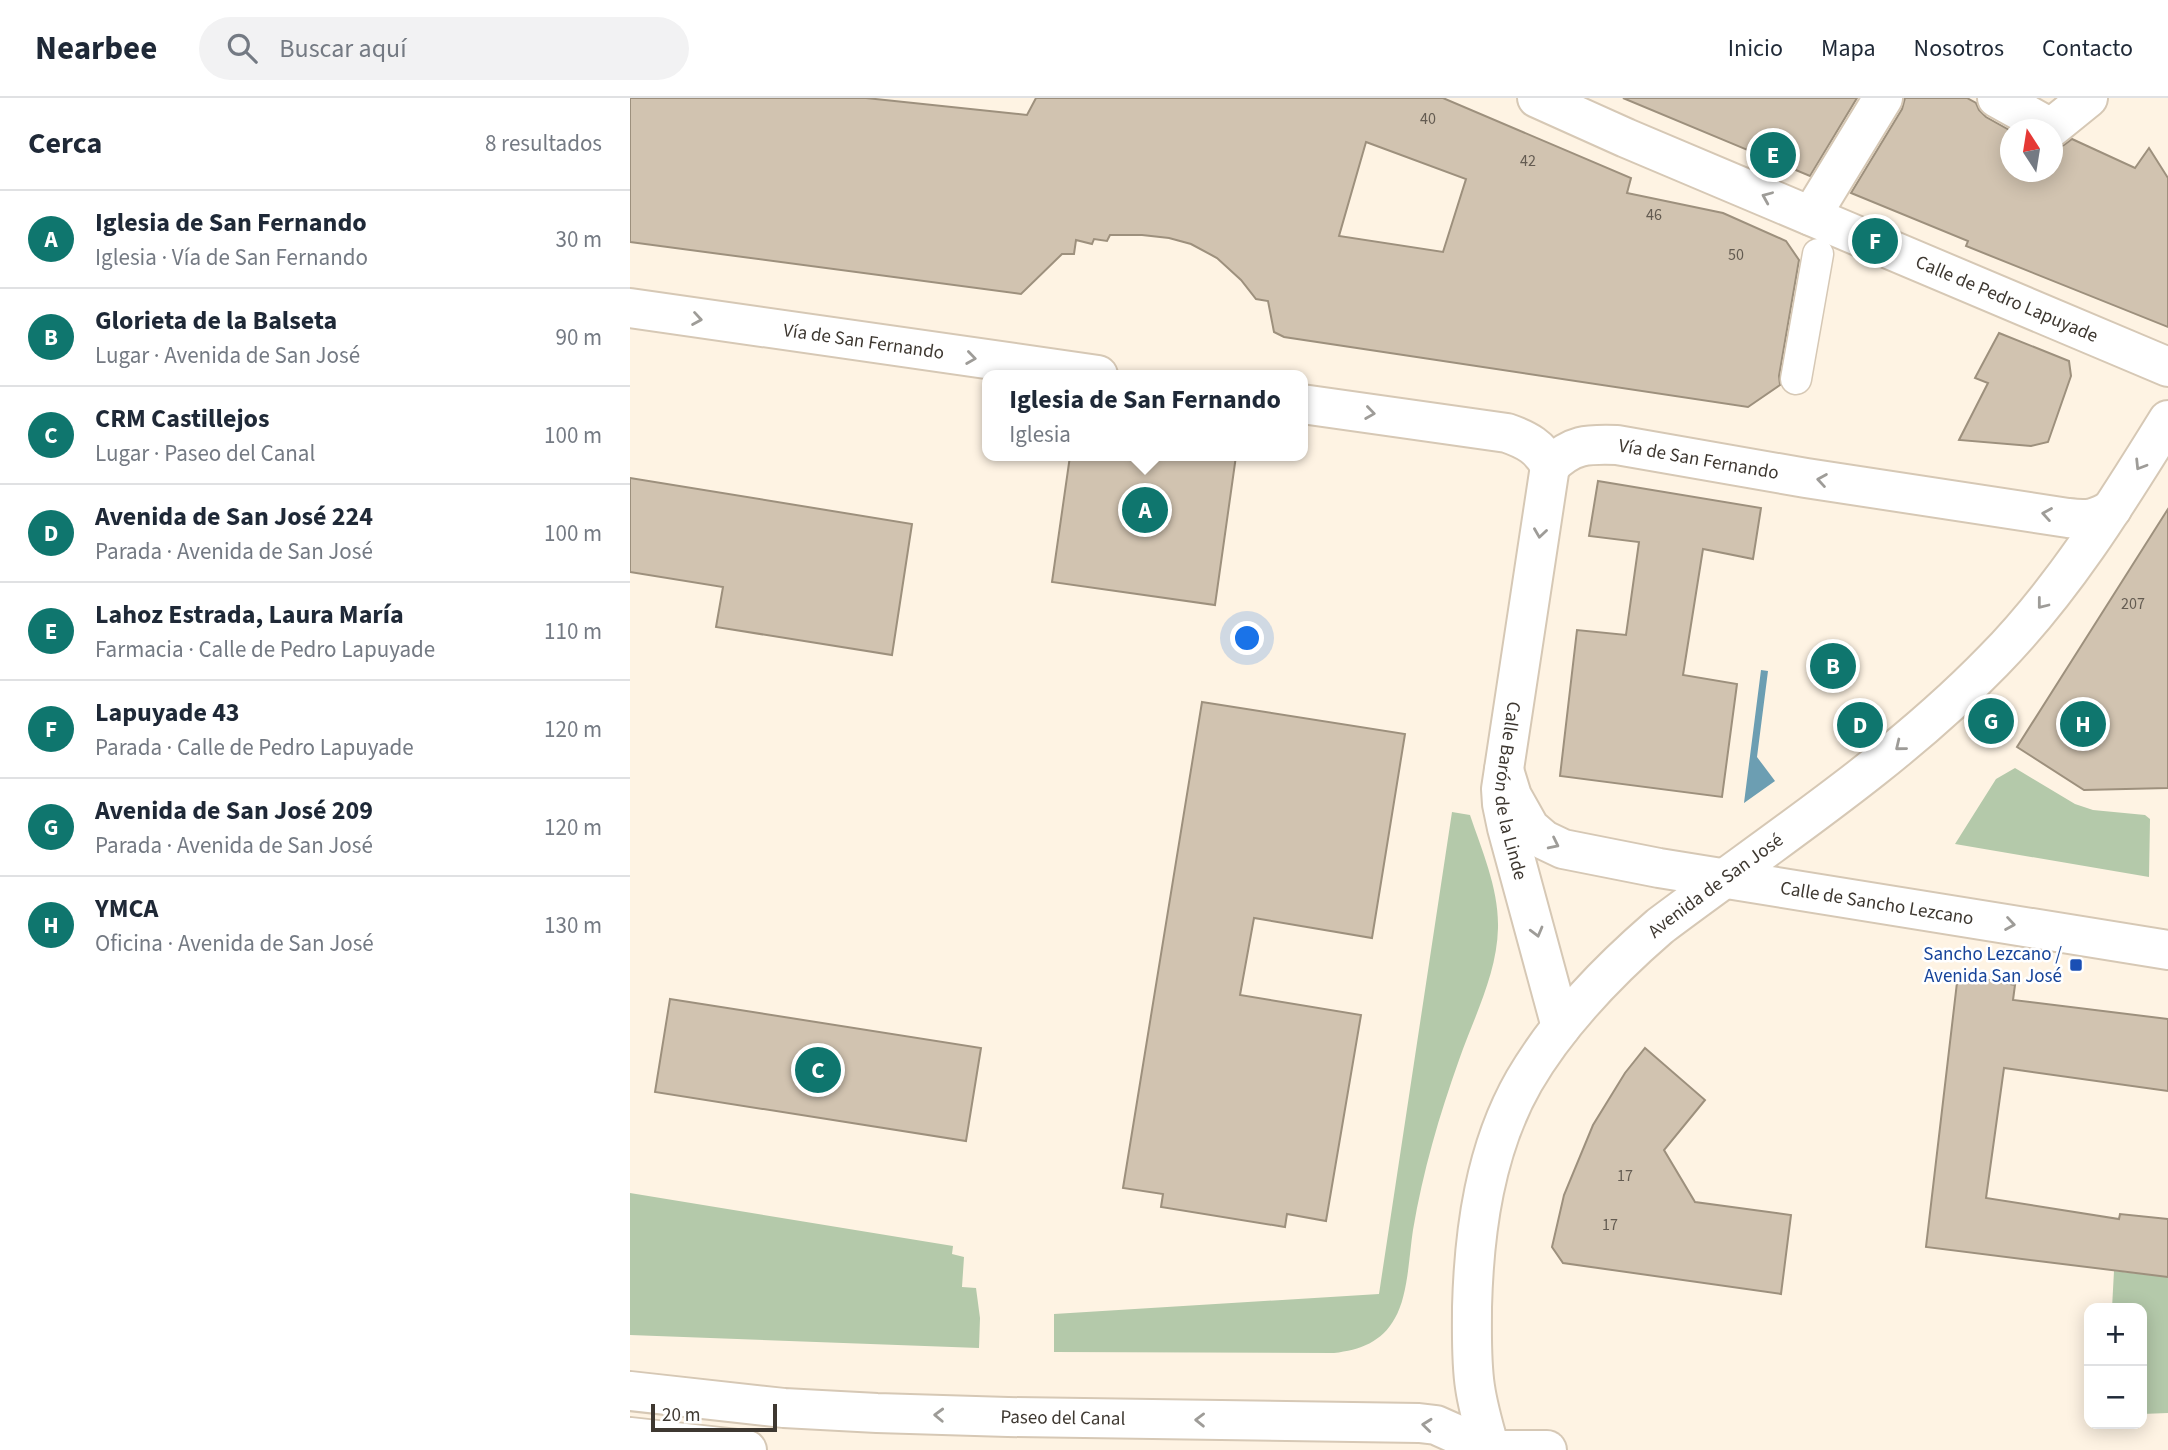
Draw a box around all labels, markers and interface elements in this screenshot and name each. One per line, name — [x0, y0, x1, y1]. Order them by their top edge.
search box — [199, 17, 689, 80]
text: Nearbee — [35, 25, 157, 72]
icon: search — [223, 29, 261, 67]
text: Buscar aquí — [279, 30, 407, 67]
text: Inicio — [1728, 31, 1783, 66]
text: Mapa — [1821, 31, 1876, 66]
text: Nosotros — [1914, 31, 2004, 66]
text: Contacto — [2042, 31, 2133, 66]
house number: 40 — [1420, 108, 1436, 130]
north arrow — [2000, 119, 2063, 182]
text: Cerca — [28, 122, 102, 165]
text: 8 resultados — [485, 127, 602, 160]
pin: E — [1750, 129, 1796, 181]
house number: 42 — [1520, 150, 1536, 172]
one-way arrow — [1762, 191, 1774, 205]
text: Iglesia de San Fernando — [95, 204, 367, 241]
house number: 46 — [1646, 204, 1662, 226]
pin: F — [1852, 215, 1898, 267]
text: A — [44, 223, 58, 256]
text: 30 m — [555, 223, 602, 256]
text: Iglesia · Vía de San Fernando — [95, 241, 368, 274]
house number: 50 — [1728, 244, 1744, 266]
street label: Calle de Pedro Lapuyade — [1911, 248, 2102, 349]
text: Glorieta de la Balseta — [95, 302, 337, 339]
one-way arrow — [692, 311, 703, 326]
street label: Vía de San Fernando — [781, 317, 946, 366]
text: B — [44, 321, 58, 354]
text: 90 m — [555, 321, 602, 354]
text: Lugar · Avenida de San José — [95, 339, 360, 372]
one-way arrow — [965, 350, 977, 365]
popup — [982, 370, 1308, 461]
text: Iglesia de San Fernando — [1009, 381, 1281, 418]
text: CRM Castillejos — [95, 400, 269, 437]
one-way arrow — [1364, 406, 1376, 421]
text: Iglesia — [1009, 418, 1071, 451]
text: C — [44, 419, 58, 452]
text: 100 m — [544, 419, 602, 452]
street label: Vía de San Fernando — [1616, 432, 1781, 487]
text: Lugar · Paseo del Canal — [95, 437, 315, 470]
one-way arrow — [2136, 457, 2149, 470]
one-way arrow — [1816, 473, 1828, 488]
pin: A — [1122, 484, 1168, 536]
text: Avenida de San José 224 — [95, 498, 373, 535]
one-way arrow — [2041, 508, 2053, 523]
text: D — [44, 517, 58, 550]
text: 100 m — [544, 517, 602, 550]
one-way arrow — [1532, 527, 1547, 539]
text: Parada · Avenida de San José — [95, 535, 373, 568]
house number: 207 — [2121, 593, 2145, 615]
text: Lahoz Estrada, Laura María — [95, 596, 404, 633]
one-way arrow — [2038, 596, 2051, 608]
text: E — [45, 615, 57, 648]
text: 110 m — [544, 615, 602, 648]
your location — [1230, 621, 1264, 655]
text: Farmacia · Calle de Pedro Lapuyade — [95, 633, 435, 666]
pin: B — [1810, 640, 1856, 692]
text: Lapuyade 43 — [95, 694, 240, 731]
pin: G — [1968, 695, 2014, 747]
pin: H — [2060, 698, 2106, 750]
pin: D — [1837, 699, 1883, 751]
street label: Calle Barón de la Linde — [1487, 700, 1534, 883]
text: F — [45, 713, 57, 746]
text: 120 m — [544, 713, 602, 746]
text: Parada · Calle de Pedro Lapuyade — [95, 731, 414, 764]
one-way arrow — [1895, 737, 1907, 750]
text: Avenida de San José 209 — [95, 792, 373, 829]
text: G — [44, 811, 58, 844]
text: 120 m — [544, 811, 602, 844]
street label: Avenida de San José — [1642, 827, 1789, 944]
text: Parada · Avenida de San José — [95, 829, 373, 862]
one-way arrow — [1547, 836, 1559, 850]
street label: Calle de Sancho Lezcano — [1778, 874, 1976, 932]
text: YMCA — [95, 890, 159, 927]
text: H — [43, 909, 59, 942]
text: 130 m — [544, 909, 602, 942]
one-way arrow — [2004, 916, 2016, 931]
one-way arrow — [1528, 926, 1543, 938]
text: Oficina · Avenida de San José — [95, 927, 374, 960]
place label: Sancho Lezcano / Avenida San José — [1923, 941, 2062, 990]
marker: Sancho Lezcano / Avenida San José — [2068, 957, 2084, 973]
pin: C — [795, 1044, 841, 1096]
house number: 17 — [1617, 1165, 1633, 1187]
house number: 17 — [1602, 1214, 1618, 1236]
map controls — [2084, 1303, 2147, 1429]
button: + — [2084, 1303, 2147, 1366]
button: − — [2084, 1366, 2147, 1429]
scale bar — [651, 1401, 777, 1433]
text: 20 m — [662, 1402, 700, 1429]
street label: Paseo del Canal — [1000, 1403, 1126, 1432]
one-way arrow — [934, 1407, 945, 1422]
one-way arrow — [1194, 1413, 1205, 1428]
one-way arrow — [1421, 1417, 1433, 1432]

